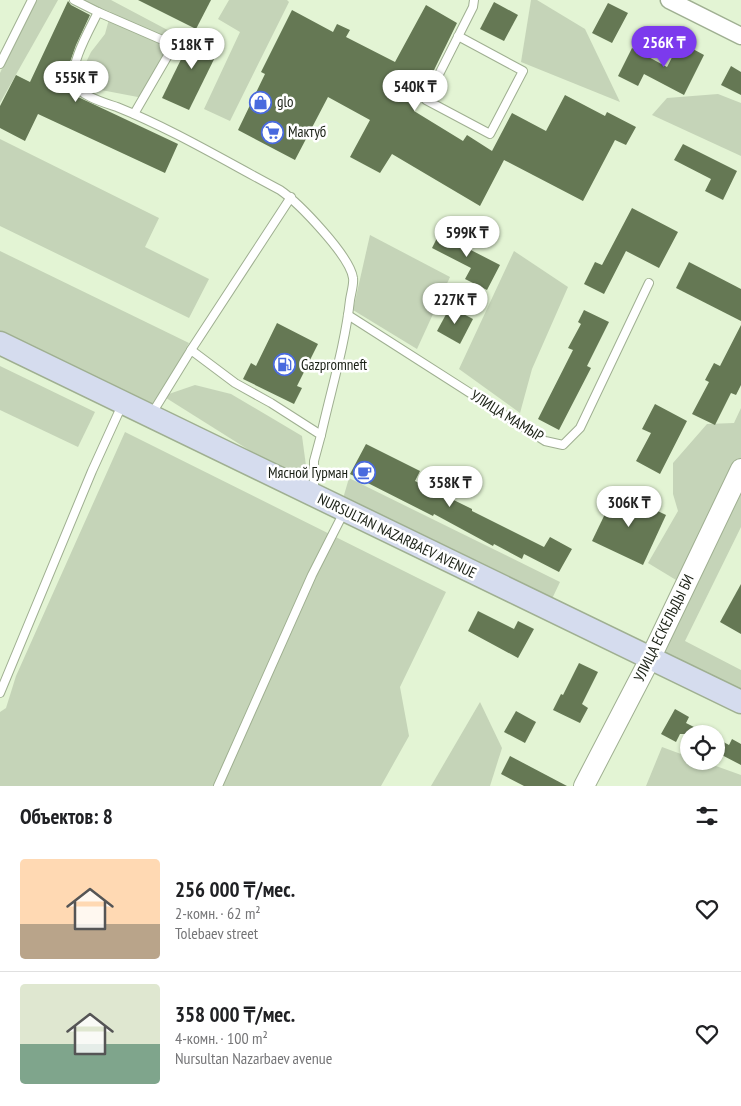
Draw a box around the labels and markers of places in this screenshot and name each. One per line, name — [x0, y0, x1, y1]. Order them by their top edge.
pin: 256K ₸ — [623, 26, 705, 68]
pin: 518K ₸ — [151, 28, 233, 70]
pin: 555K ₸ — [35, 61, 117, 103]
pin: 540K ₸ — [374, 70, 456, 112]
shop icon: glo — [249, 90, 273, 114]
place label: glo — [277, 92, 293, 111]
supermarket icon: Мактуб — [260, 120, 284, 144]
place label: Мактуб — [288, 122, 326, 141]
pin: 599K ₸ — [426, 216, 508, 258]
pin: 227K ₸ — [414, 282, 496, 325]
fuel station icon: Gazpromneft — [273, 353, 297, 377]
place label: Gazpromneft — [301, 355, 367, 374]
cafe icon: Мясной Гурман — [352, 461, 376, 485]
place label: Мясной Гурман — [268, 463, 348, 482]
pin: 358K ₸ — [409, 466, 491, 508]
pin: 306K ₸ — [588, 486, 670, 528]

